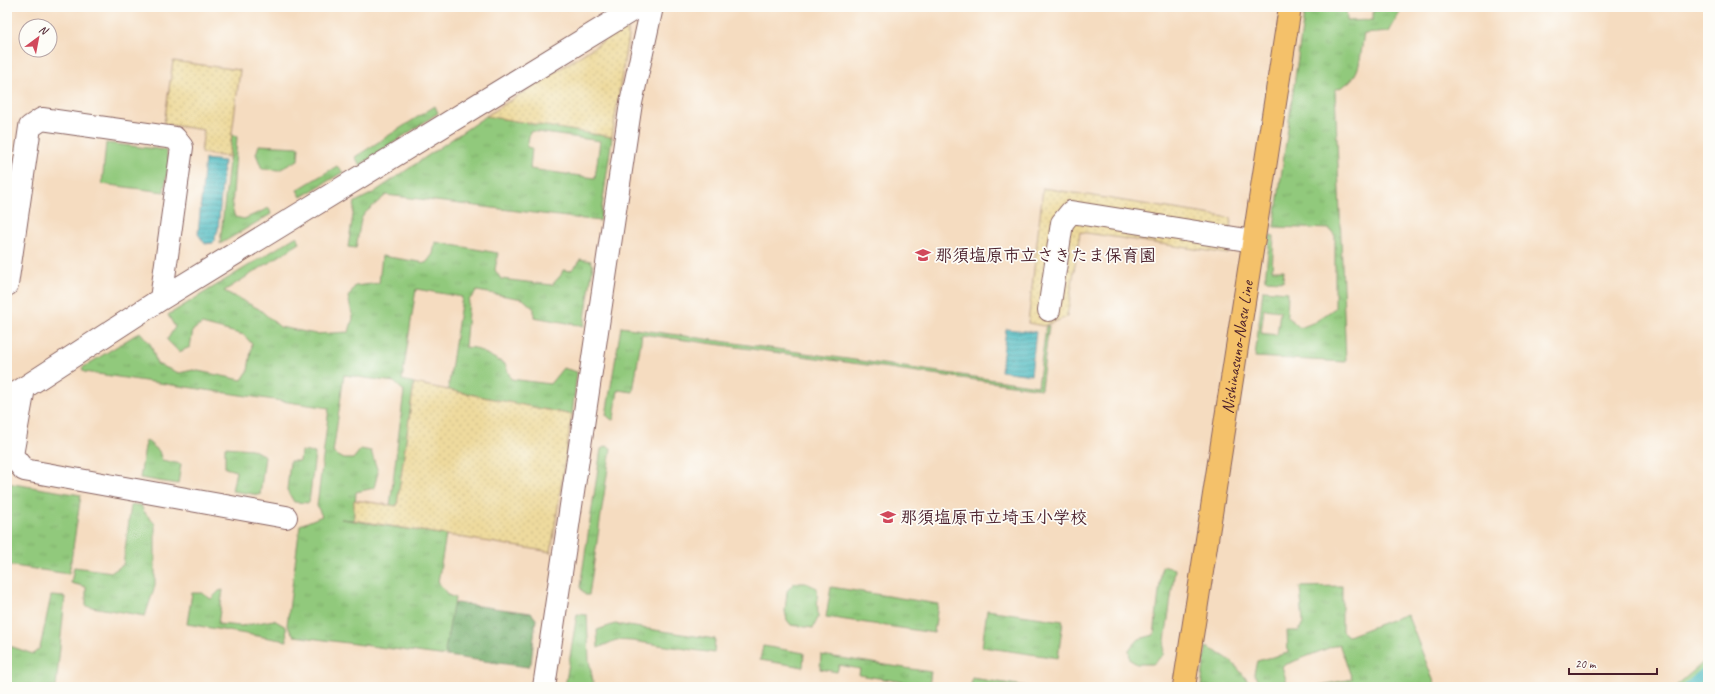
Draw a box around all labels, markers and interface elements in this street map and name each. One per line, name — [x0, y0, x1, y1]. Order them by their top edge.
north arrow — [18, 18, 58, 58]
text: N — [37, 22, 52, 38]
place label: 那須塩原市立さきたま保育園 — [935, 245, 1156, 266]
school or university icon: 那須塩原市立さきたま保育園 — [914, 246, 932, 264]
street label: Nishinasuno-Nasu Line — [1217, 278, 1258, 415]
place label: 那須塩原市立埼玉小学校 — [900, 507, 1087, 528]
school or university icon: 那須塩原市立埼玉小学校 — [879, 508, 897, 526]
scale bar — [1569, 650, 1657, 676]
text: 20 m — [1575, 656, 1597, 672]

